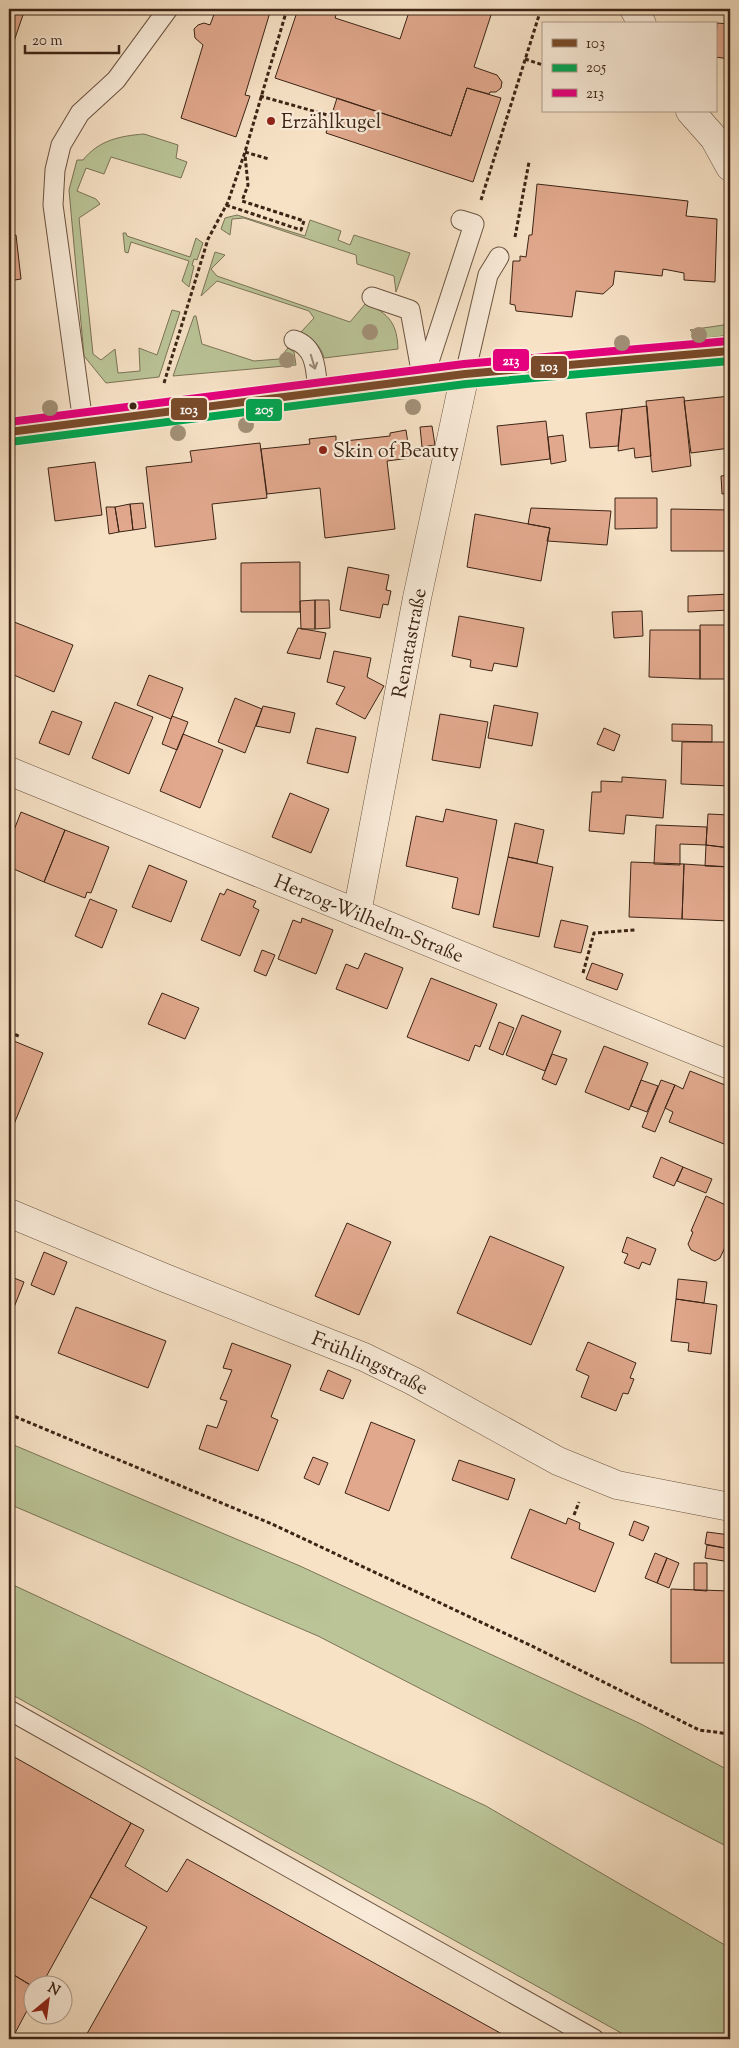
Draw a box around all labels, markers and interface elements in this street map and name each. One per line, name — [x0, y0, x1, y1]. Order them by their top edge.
scale bar — [25, 22, 119, 54]
legend — [542, 22, 716, 112]
text: 20 m — [32, 31, 63, 52]
text: 103 — [586, 34, 605, 55]
text: 205 — [586, 58, 606, 79]
text: 213 — [586, 84, 604, 105]
place label: Erzählkugel — [281, 109, 382, 138]
marker: Erzählkugel — [265, 115, 277, 127]
line badge: 213 — [492, 348, 530, 372]
text: 213 — [503, 352, 520, 372]
one-way arrow — [309, 353, 319, 369]
line badge: 103 — [530, 355, 568, 379]
text: 103 — [540, 358, 558, 378]
line badge: 103 — [170, 397, 208, 421]
line badge: 205 — [245, 398, 283, 422]
unlabelled marker — [128, 401, 138, 411]
text: 103 — [180, 401, 198, 421]
text: 205 — [255, 401, 274, 421]
place label: Skin of Beauty — [333, 438, 459, 467]
marker: Skin of Beauty — [317, 444, 329, 456]
street label: Renatastraße — [386, 586, 436, 701]
street label: Herzog-Wilhelm-Straße — [269, 869, 468, 972]
street label: Frühlingstraße — [307, 1326, 433, 1404]
north arrow — [22, 1976, 72, 2026]
text: N — [44, 1979, 63, 2002]

